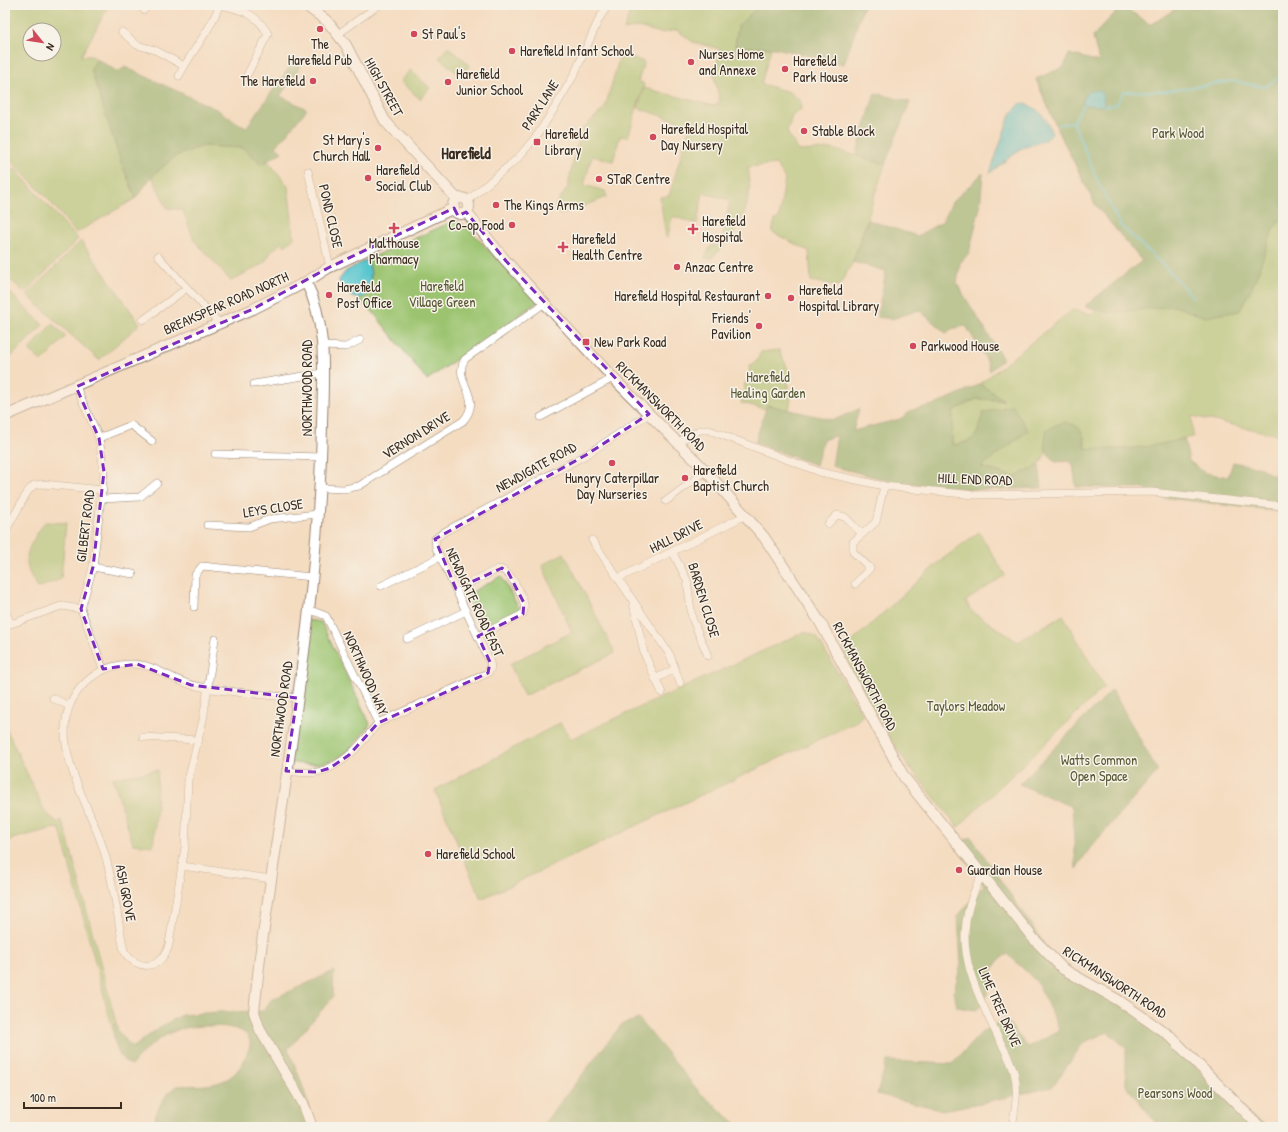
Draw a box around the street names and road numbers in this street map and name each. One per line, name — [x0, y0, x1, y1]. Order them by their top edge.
street label: HIGH STREET — [360, 54, 409, 120]
street label: PARK LANE — [516, 76, 563, 133]
street label: POND CLOSE — [315, 182, 348, 250]
street label: BREAKSPEAR ROAD NORTH — [160, 266, 292, 339]
street label: NORTHWOOD ROAD — [297, 339, 316, 436]
street label: RICKMANSWORTH ROAD — [612, 356, 711, 455]
street label: VERNON DRIVE — [378, 406, 453, 463]
street label: NEWDIGATE ROAD — [492, 436, 580, 497]
street label: HILL END ROAD — [937, 468, 1013, 489]
street label: GILBERT ROAD — [71, 489, 98, 563]
street label: LEYS CLOSE — [242, 493, 304, 522]
street label: HALL DRIVE — [646, 514, 706, 557]
street label: NEWDIGATE ROAD EAST — [442, 544, 509, 660]
street label: BARDEN CLOSE — [684, 560, 725, 639]
street label: RICKMANSWORTH ROAD — [829, 618, 902, 734]
street label: NORTHWOOD WAY — [339, 628, 394, 719]
street label: NORTHWOOD ROAD — [264, 660, 297, 758]
street label: ASH GROVE — [112, 863, 141, 923]
street label: RICKMANSWORTH ROAD — [1060, 941, 1171, 1023]
street label: LIME TREE DRIVE — [974, 964, 1026, 1050]

